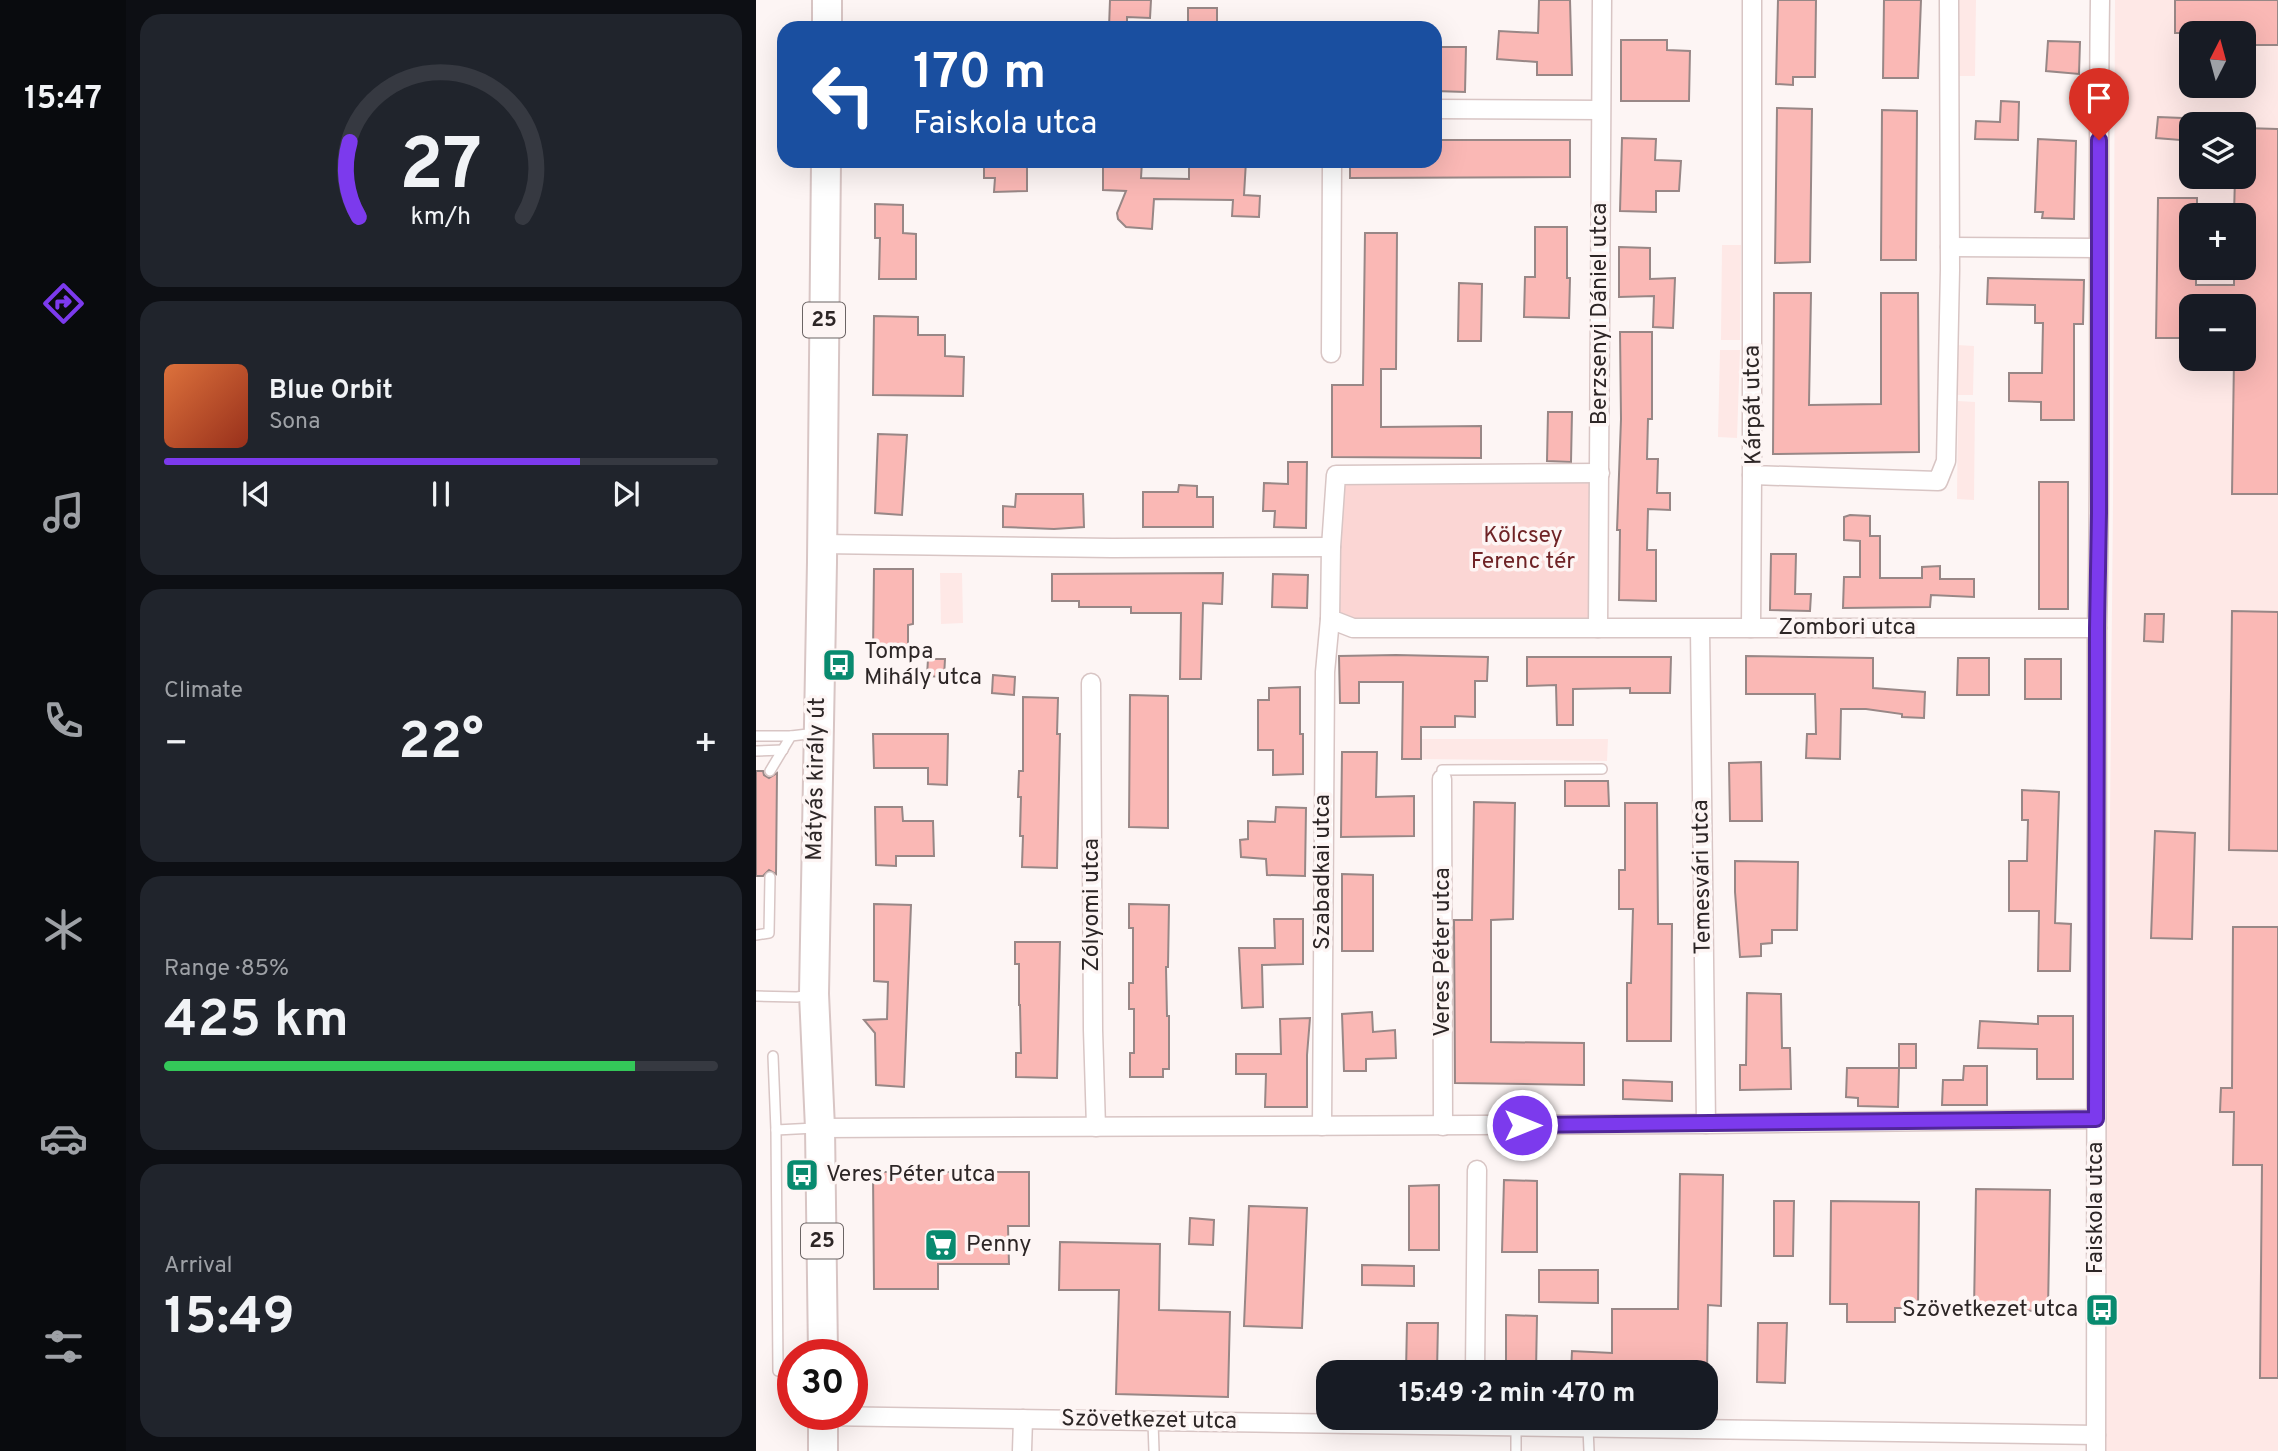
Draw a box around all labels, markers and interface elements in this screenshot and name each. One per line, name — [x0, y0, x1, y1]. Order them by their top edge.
north arrow — [2179, 21, 2256, 98]
map controls — [2179, 21, 2256, 371]
text: 170 m — [913, 44, 1046, 106]
icon: left — [798, 49, 889, 140]
pin — [2069, 68, 2129, 140]
icon: arrive — [2080, 79, 2118, 117]
text: 15:47 — [24, 80, 102, 120]
text: Faiskola utca — [913, 105, 1097, 145]
button: layers — [2179, 112, 2256, 189]
text: 27 — [400, 123, 482, 215]
text: km/h — [411, 202, 471, 234]
street label: Berzsenyi Dániel utca — [1586, 203, 1615, 425]
button: + — [2179, 203, 2256, 280]
icon: directions — [39, 279, 88, 328]
button: − — [2179, 294, 2256, 371]
road number: 25 — [803, 302, 845, 338]
street label: Kárpát utca — [1738, 345, 1770, 465]
text: Blue Orbit — [269, 375, 393, 408]
text: Sona — [269, 408, 320, 437]
icon: previous — [237, 475, 275, 513]
icon: pause — [422, 475, 460, 513]
icon: next — [607, 475, 645, 513]
icon: music — [39, 488, 88, 537]
park label: Kölcsey Ferenc tér — [1471, 522, 1575, 577]
street label: Zombori utca — [1778, 614, 1916, 643]
place label: Tompa Mihály utca — [864, 638, 982, 693]
bus stop icon: Tompa Mihály utca — [820, 646, 858, 684]
text: Climate — [164, 677, 243, 706]
icon: phone — [39, 696, 88, 745]
street label: Mátyás király út — [801, 697, 833, 861]
text: 22° — [398, 711, 484, 777]
text: − — [164, 721, 189, 770]
text: + — [693, 721, 718, 770]
street label: Szabadkai utca — [1309, 794, 1338, 950]
street label: Temesvári utca — [1687, 799, 1719, 955]
street label: Zólyomi utca — [1078, 838, 1107, 972]
street label: Veres Péter utca — [1429, 867, 1458, 1037]
icon: climate — [39, 905, 88, 954]
text: Range · 85% — [164, 955, 289, 984]
text: 425 km — [164, 989, 349, 1055]
position arrow — [1485, 1088, 1559, 1162]
icon: car — [39, 1114, 88, 1163]
street label: Faiskola utca — [2082, 1142, 2111, 1274]
bus stop icon: Veres Péter utca — [783, 1156, 821, 1194]
place label: Veres Péter utca — [826, 1161, 995, 1190]
road number: 25 — [801, 1224, 843, 1258]
supermarket icon: Penny — [922, 1226, 960, 1264]
place label: Penny — [966, 1231, 1031, 1260]
text: Arrival — [164, 1252, 233, 1281]
text: 15:49 — [164, 1286, 295, 1352]
bus stop icon: Szövetkezet utca — [2083, 1291, 2121, 1329]
place label: Szövetkezet utca — [1902, 1296, 2078, 1325]
icon: filters — [39, 1322, 88, 1371]
speed limit sign: 30 — [777, 1339, 868, 1430]
text: 15:49 · 2 min · 470 m — [1399, 1378, 1635, 1411]
street label: Szövetkezet utca — [1061, 1405, 1237, 1437]

